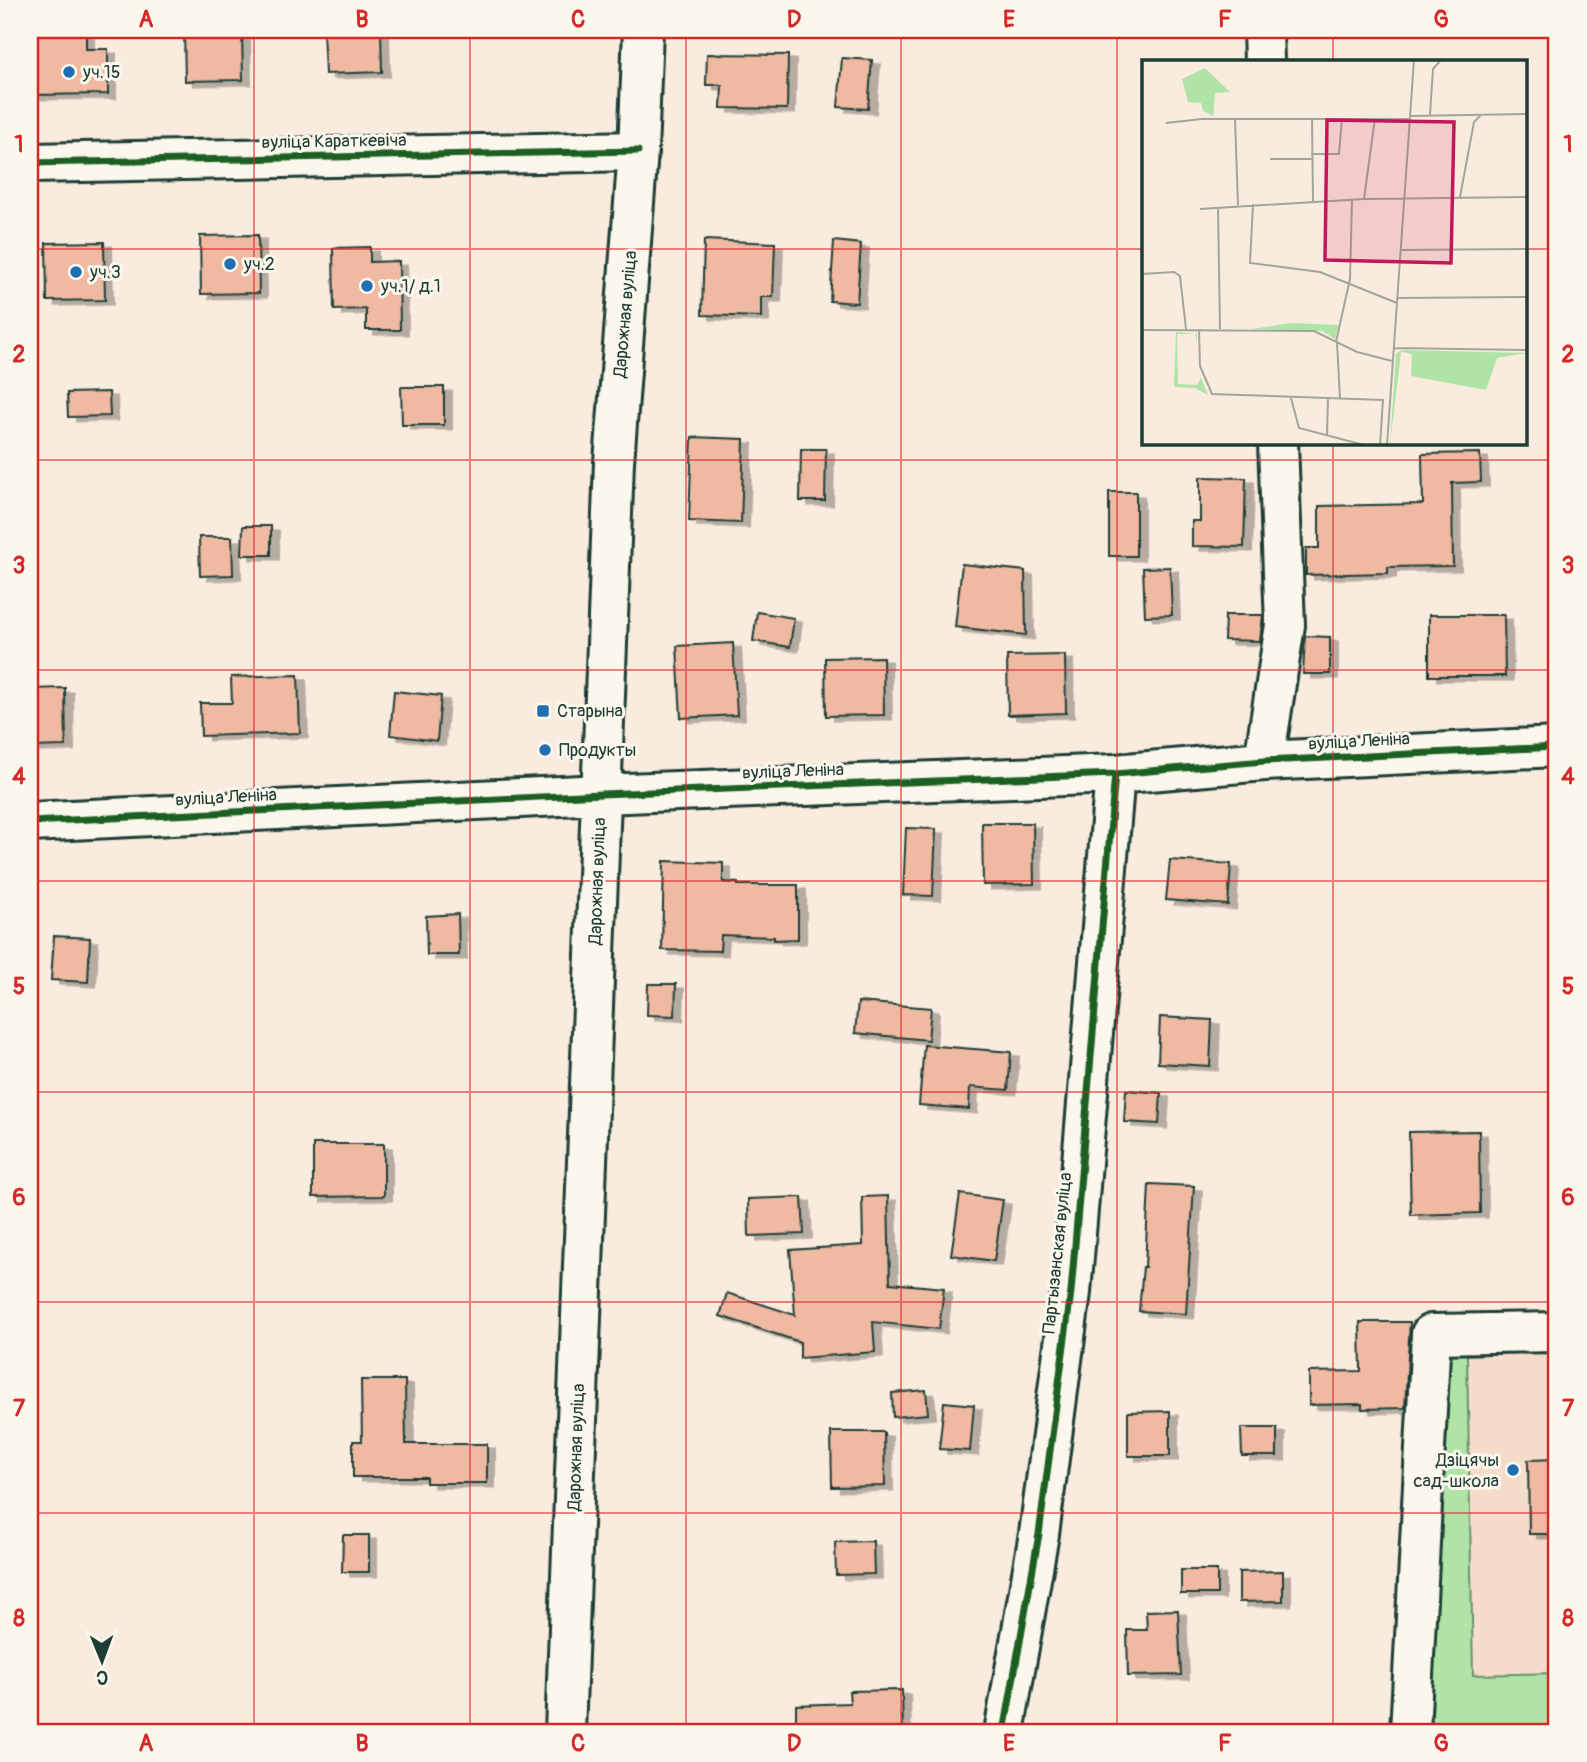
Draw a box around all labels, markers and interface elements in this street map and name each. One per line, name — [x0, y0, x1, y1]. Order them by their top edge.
text: A — [139, 5, 154, 34]
text: B — [355, 5, 369, 34]
text: C — [571, 5, 585, 34]
text: D — [787, 5, 801, 34]
text: E — [1003, 5, 1015, 34]
text: F — [1218, 5, 1232, 34]
text: G — [1433, 5, 1449, 34]
inset map — [1142, 60, 1528, 444]
place label: уч.15 — [82, 61, 121, 84]
marker: уч.15 — [61, 64, 77, 80]
street label: вуліца Караткевіча — [261, 129, 407, 154]
text: 1 — [15, 130, 24, 159]
text: 1 — [1564, 130, 1573, 159]
street label: Дарожная вуліца — [608, 250, 643, 380]
place label: уч.2 — [243, 253, 275, 276]
marker: уч.2 — [222, 256, 238, 272]
place label: уч.3 — [89, 261, 121, 284]
marker: уч.3 — [68, 264, 84, 280]
place label: уч.1/ д.1 — [380, 275, 441, 298]
marker: уч.1/ д.1 — [359, 278, 375, 294]
text: 2 — [13, 340, 26, 369]
text: 2 — [1562, 340, 1575, 369]
text: 3 — [13, 551, 25, 580]
text: 3 — [1562, 551, 1574, 580]
place label: Старына — [557, 700, 623, 723]
marker: Старына — [535, 703, 551, 719]
street label: вуліца Леніна — [1307, 727, 1411, 756]
place label: Продукты — [559, 739, 636, 762]
marker: Продукты — [537, 742, 553, 758]
street label: вуліца Леніна — [742, 758, 844, 785]
text: 4 — [12, 762, 26, 791]
text: 4 — [1561, 762, 1575, 791]
street label: вуліца Леніна — [174, 783, 278, 812]
street label: Дарожная вуліца — [584, 817, 611, 946]
text: 5 — [13, 972, 25, 1001]
text: 5 — [1562, 972, 1574, 1001]
street label: Партызанская вуліца — [1038, 1171, 1077, 1335]
text: 6 — [12, 1183, 26, 1212]
text: 6 — [1561, 1183, 1575, 1212]
street label: Дарожная вуліца — [563, 1383, 590, 1512]
text: 7 — [13, 1394, 26, 1423]
text: 7 — [1562, 1394, 1575, 1423]
place label: Дзіцячы сад-школа — [1413, 1449, 1499, 1493]
marker: Дзіцячы сад-школа — [1505, 1462, 1521, 1478]
text: 8 — [13, 1604, 25, 1633]
text: 8 — [1562, 1604, 1574, 1633]
north arrow — [66, 1626, 136, 1696]
text: С — [96, 1665, 108, 1689]
text: A — [139, 1729, 154, 1758]
text: B — [355, 1729, 369, 1758]
text: C — [571, 1729, 585, 1758]
text: D — [787, 1729, 801, 1758]
text: E — [1003, 1729, 1015, 1758]
text: F — [1218, 1729, 1232, 1758]
text: G — [1433, 1729, 1449, 1758]

